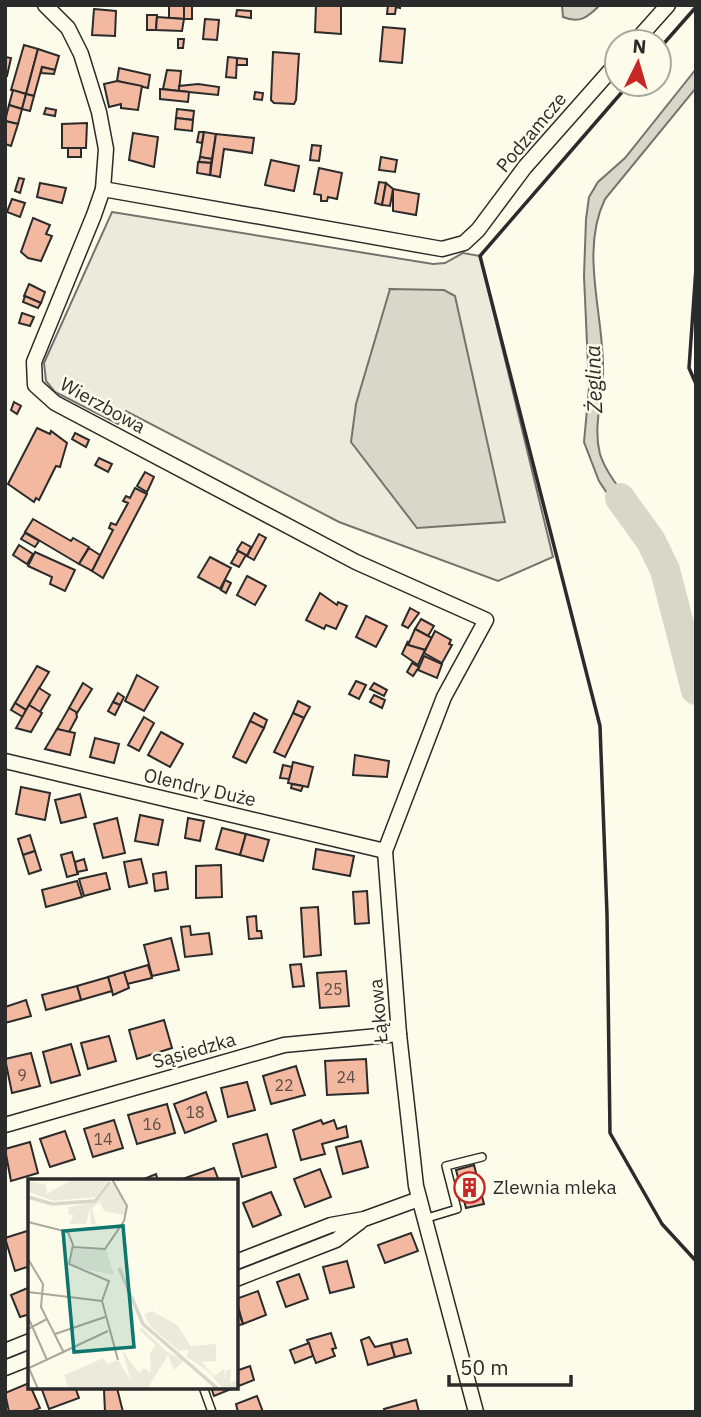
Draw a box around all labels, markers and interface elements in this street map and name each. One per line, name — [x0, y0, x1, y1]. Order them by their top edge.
north arrow — [603, 28, 673, 98]
text: N — [632, 34, 647, 59]
street label: Podzamcze — [491, 87, 571, 177]
water label: Żeglina — [578, 345, 608, 415]
street label: Wierzbowa — [56, 372, 150, 438]
street label: Olendry Duże — [141, 762, 259, 812]
street label: Łąkowa — [363, 978, 393, 1045]
house number: 25 — [323, 979, 343, 999]
street label: Sąsiedzka — [150, 1027, 238, 1073]
house number: 9 — [17, 1065, 27, 1085]
house number: 24 — [336, 1067, 356, 1087]
house number: 22 — [274, 1075, 294, 1095]
house number: 18 — [185, 1102, 205, 1122]
house number: 16 — [142, 1114, 162, 1134]
house number: 14 — [93, 1129, 113, 1149]
building icon: Zlewnia mleka — [453, 1170, 487, 1204]
place label: Zlewnia mleka — [493, 1175, 617, 1199]
inset map — [28, 1179, 238, 1389]
scale bar — [449, 1344, 572, 1388]
text: 50 m — [460, 1353, 509, 1381]

